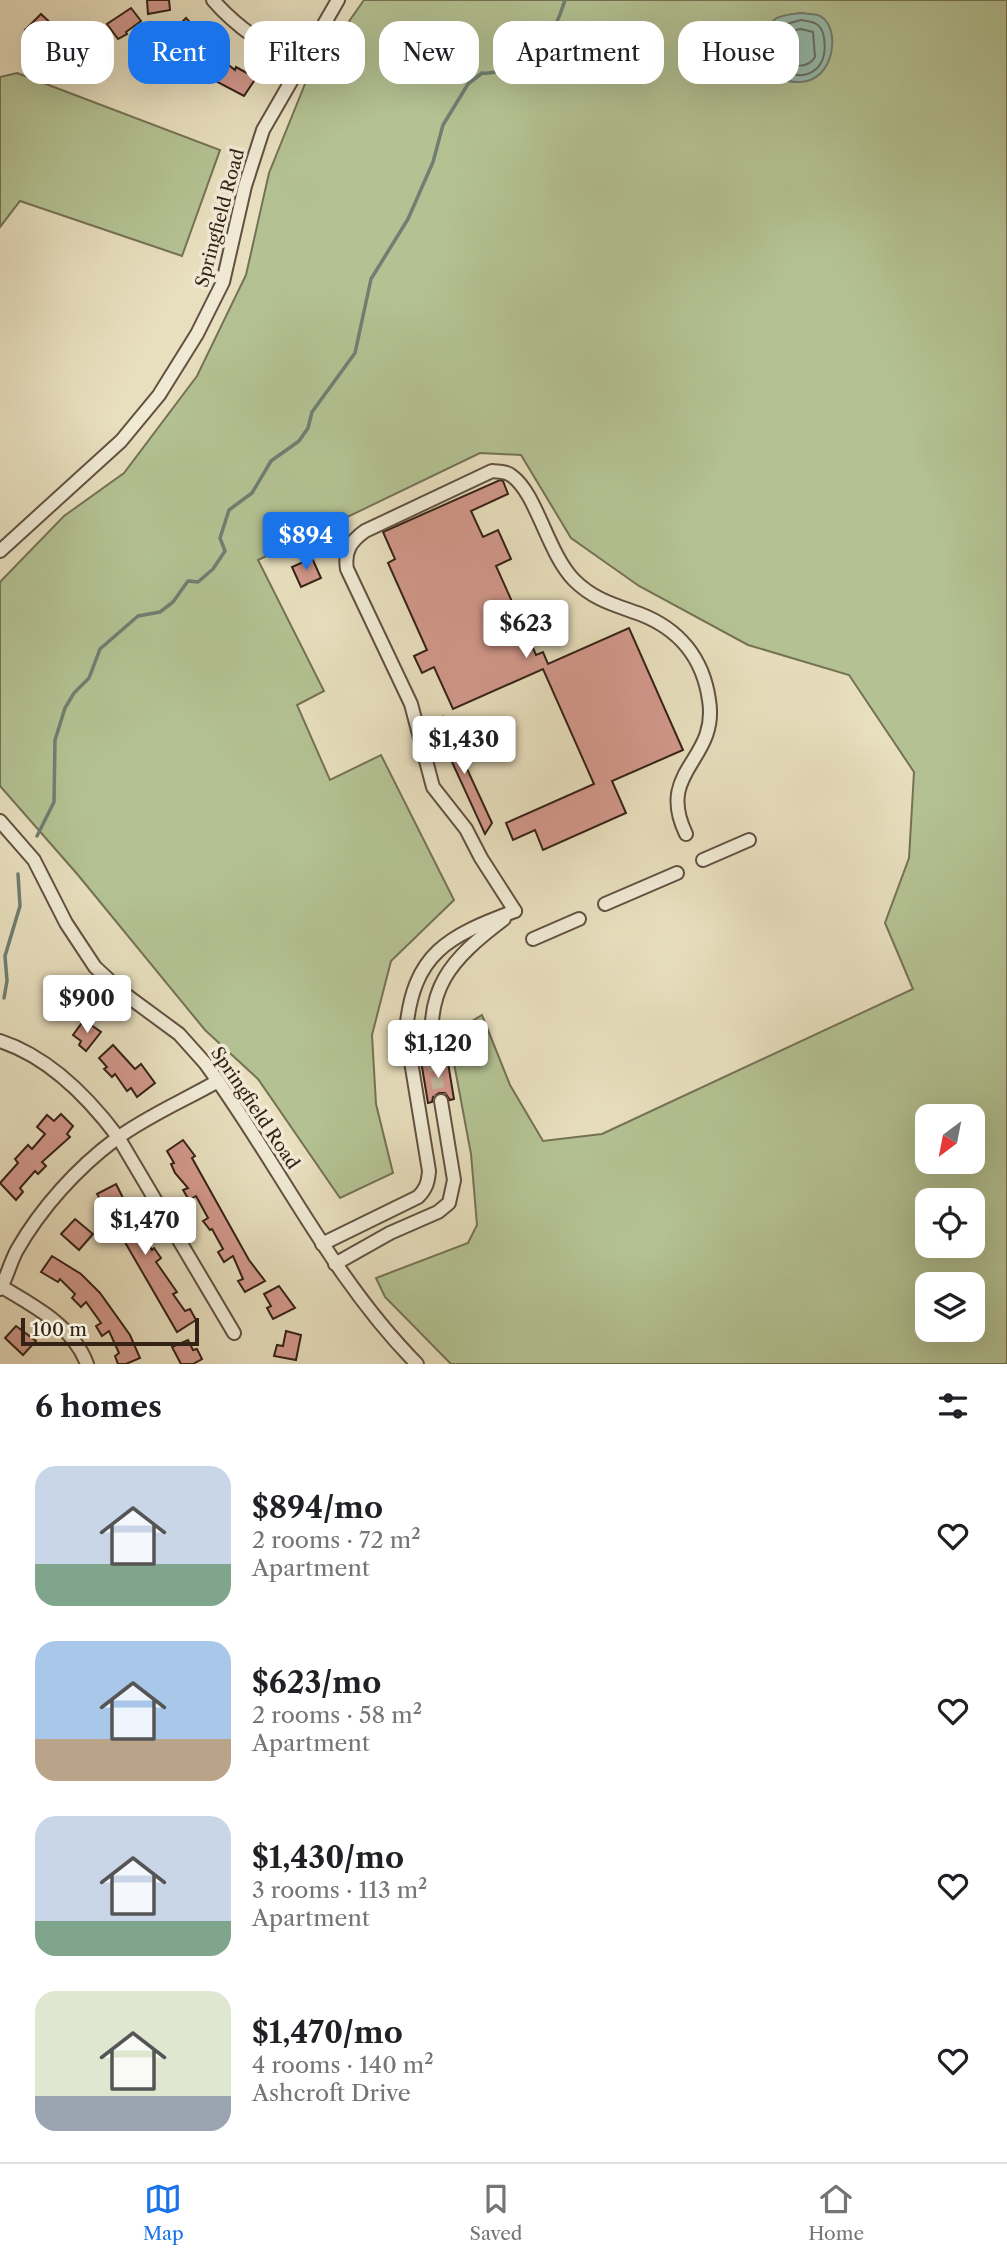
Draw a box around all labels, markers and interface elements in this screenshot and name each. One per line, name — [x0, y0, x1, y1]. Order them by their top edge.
chip: Buy — [21, 21, 114, 84]
chip: Rent — [128, 21, 230, 84]
chip: Filters — [244, 21, 365, 84]
chip: New — [379, 21, 479, 84]
chip: Apartment — [493, 21, 664, 84]
chip: House — [678, 21, 799, 84]
street label: Springfield Road — [191, 146, 249, 290]
pin: $894 — [265, 512, 347, 572]
text: $894 — [279, 521, 333, 549]
pin: $623 — [485, 600, 567, 660]
text: $623 — [499, 609, 553, 637]
pin: $1,430 — [407, 716, 521, 776]
text: $1,430 — [429, 725, 499, 753]
pin: $900 — [46, 976, 128, 1035]
text: $900 — [59, 984, 115, 1012]
pin: $1,120 — [381, 1020, 495, 1080]
text: $1,120 — [404, 1029, 472, 1057]
street label: Springfield Road — [206, 1043, 304, 1173]
north arrow — [915, 1104, 985, 1174]
map controls — [915, 1104, 985, 1342]
button: locate — [915, 1188, 985, 1258]
pin: $1,470 — [88, 1198, 202, 1257]
text: $1,470 — [110, 1206, 180, 1234]
button: layers — [915, 1272, 985, 1342]
scale bar — [21, 1315, 200, 1347]
text: 100 m — [32, 1318, 87, 1341]
icon: filters — [934, 1387, 972, 1425]
text: 6 homes — [35, 1388, 162, 1425]
text: $894/mo — [252, 1489, 383, 1526]
icon: home — [91, 1494, 175, 1578]
icon: heart — [934, 1517, 972, 1555]
text: 2 rooms · 72 m² — [252, 1526, 421, 1554]
text: Apartment — [252, 1554, 370, 1582]
text: $623/mo — [252, 1664, 381, 1701]
icon: home — [91, 1669, 175, 1753]
icon: heart — [934, 1692, 972, 1730]
text: 2 rooms · 58 m² — [252, 1701, 422, 1729]
text: Apartment — [252, 1729, 370, 1757]
text: $1,430/mo — [252, 1839, 404, 1876]
icon: home — [91, 1844, 175, 1928]
icon: heart — [934, 1867, 972, 1905]
text: 3 rooms · 113 m² — [252, 1876, 428, 1904]
text: Apartment — [252, 1904, 370, 1932]
text: $1,470/mo — [252, 2014, 403, 2051]
icon: home — [91, 2019, 175, 2103]
icon: heart — [934, 2042, 972, 2080]
text: 4 rooms · 140 m² — [252, 2051, 434, 2079]
text: Ashcroft Drive — [252, 2079, 411, 2107]
tab: Map — [143, 2180, 184, 2245]
tab: Saved — [470, 2180, 522, 2245]
tab: Home — [808, 2180, 864, 2245]

